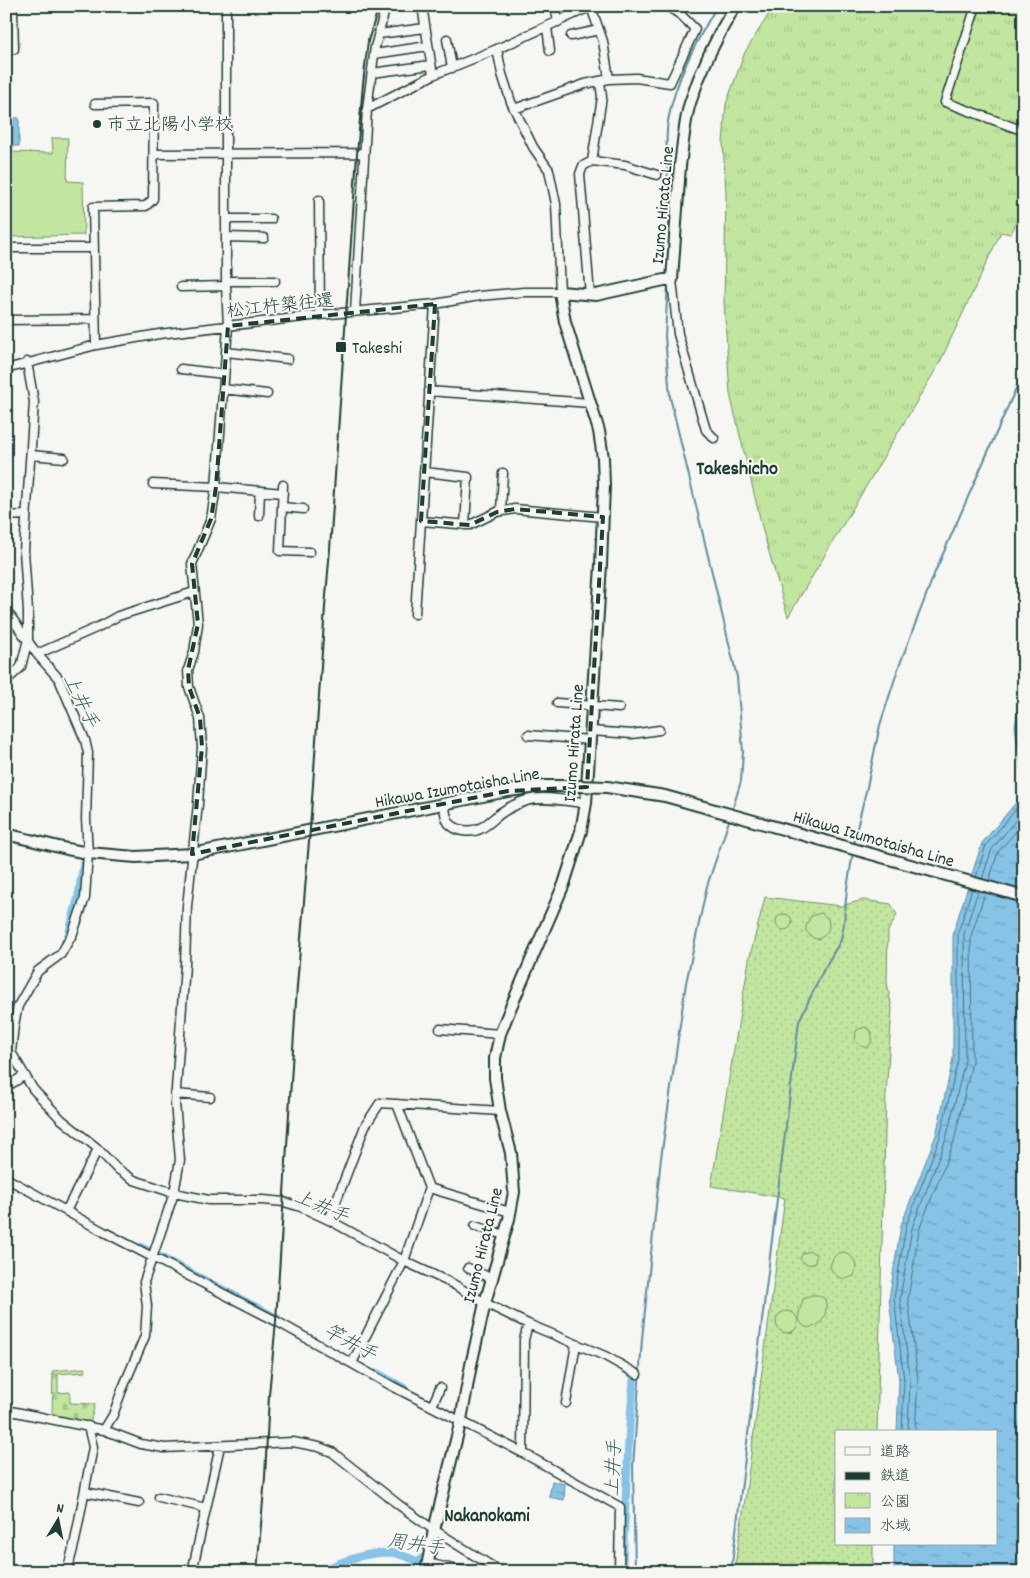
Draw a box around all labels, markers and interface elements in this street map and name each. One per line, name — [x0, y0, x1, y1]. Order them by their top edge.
place label: 市立北陽小学校 — [107, 114, 233, 139]
marker: 市立北陽小学校 — [91, 118, 103, 130]
street label: Izumo Hirata Line — [647, 145, 682, 265]
street label: 松江杵築往還 — [225, 289, 335, 326]
place label: Takeshi — [352, 337, 402, 362]
marker: Takeshi — [334, 340, 348, 354]
district label: Takeshicho — [696, 456, 778, 484]
water label: 上井手 — [55, 670, 104, 734]
street label: Izumo Hirata Line — [559, 683, 592, 803]
street label: Hikawa Izumotaisha Line — [373, 763, 542, 816]
street label: Hikawa Izumotaisha Line — [790, 805, 957, 875]
water label: 上井手 — [289, 1185, 353, 1232]
street label: Izumo Hirata Line — [458, 1185, 511, 1306]
water label: 竿井手 — [318, 1319, 382, 1370]
legend — [835, 1430, 998, 1546]
water label: 上井手 — [601, 1438, 631, 1497]
text: 道路 — [880, 1442, 910, 1464]
text: 鉄道 — [880, 1466, 910, 1488]
text: 公園 — [880, 1492, 910, 1514]
north arrow — [32, 1496, 82, 1546]
text: N — [55, 1499, 65, 1520]
district label: Nakanokami — [444, 1504, 530, 1531]
text: 水域 — [880, 1516, 910, 1538]
water label: 周井手 — [385, 1529, 447, 1564]

